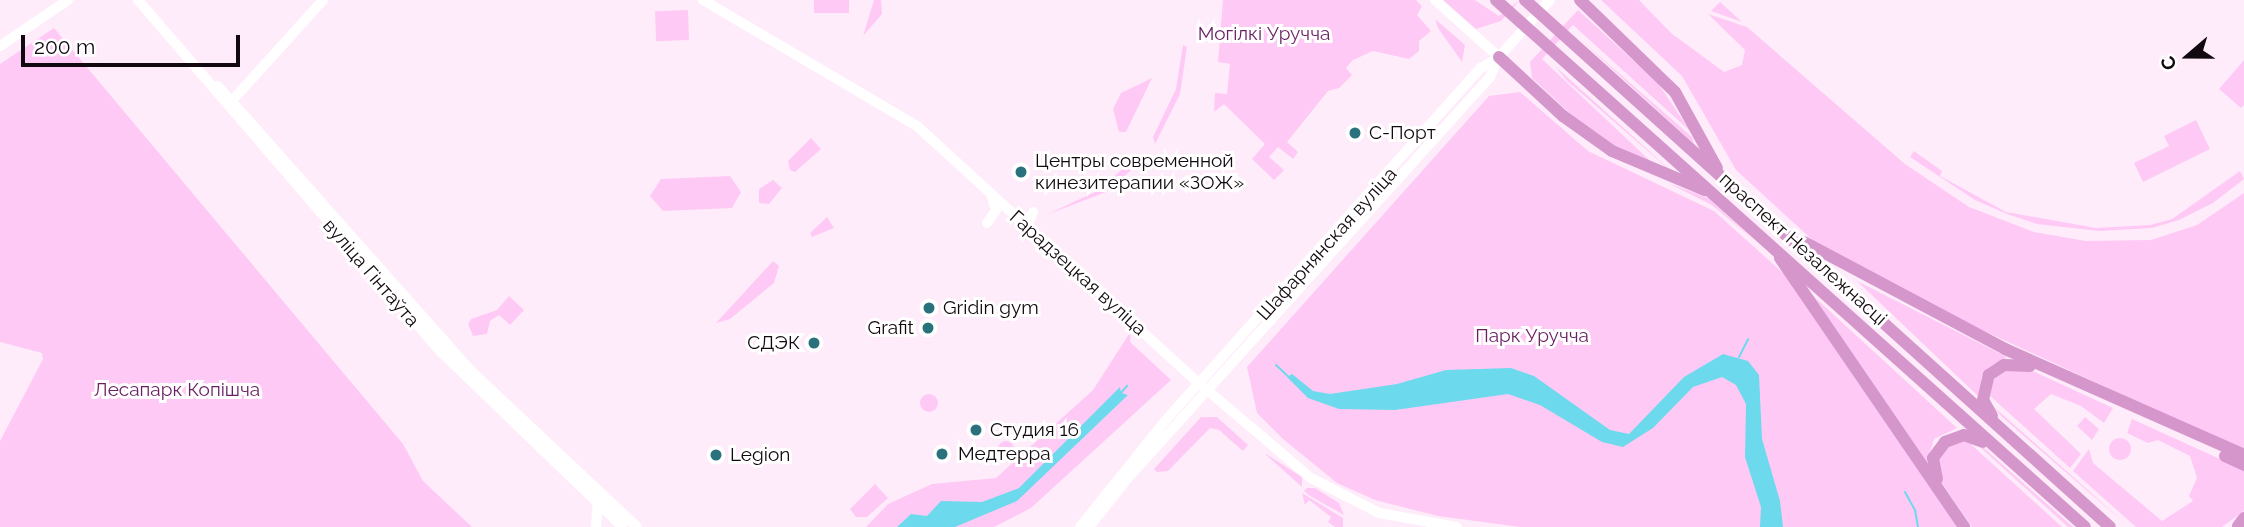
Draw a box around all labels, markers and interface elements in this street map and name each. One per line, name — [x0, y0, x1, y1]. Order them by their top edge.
scale bar — [24, 21, 243, 65]
north arrow — [2153, 21, 2223, 91]
park label: Могілкі Уручча — [1198, 23, 1330, 45]
text: 200 m — [34, 34, 95, 59]
text: С — [2156, 53, 2181, 73]
place label: С-Порт — [1369, 122, 1436, 144]
marker: С-Порт — [1347, 125, 1363, 141]
place label: Центры современной кинезитерапии «ЗОЖ» — [1035, 150, 1244, 194]
street label: Шафарнянская вуліца — [1252, 163, 1402, 325]
marker: Центры современной кинезитерапии «ЗОЖ» — [1013, 164, 1029, 180]
street label: праспект Незалежнасці — [1715, 168, 1891, 330]
street label: Гарадзецкая вуліца — [1005, 206, 1151, 340]
street label: вуліца Гінтаўта — [318, 214, 424, 332]
place label: Gridin gym — [943, 297, 1039, 319]
marker: Gridin gym — [921, 300, 937, 316]
place label: Grafit — [868, 317, 914, 339]
marker: Grafit — [920, 320, 936, 336]
park label: Парк Уручча — [1475, 325, 1589, 347]
place label: СДЭК — [747, 332, 800, 354]
marker: СДЭК — [806, 335, 822, 351]
park label: Лесапарк Копішча — [94, 379, 260, 401]
place label: Студия 16 — [990, 419, 1079, 441]
marker: Студия 16 — [968, 422, 984, 438]
place label: Медтерра — [958, 443, 1051, 465]
place label: Legion — [730, 444, 790, 466]
marker: Медтерра — [932, 444, 952, 464]
marker: Legion — [708, 447, 724, 463]

